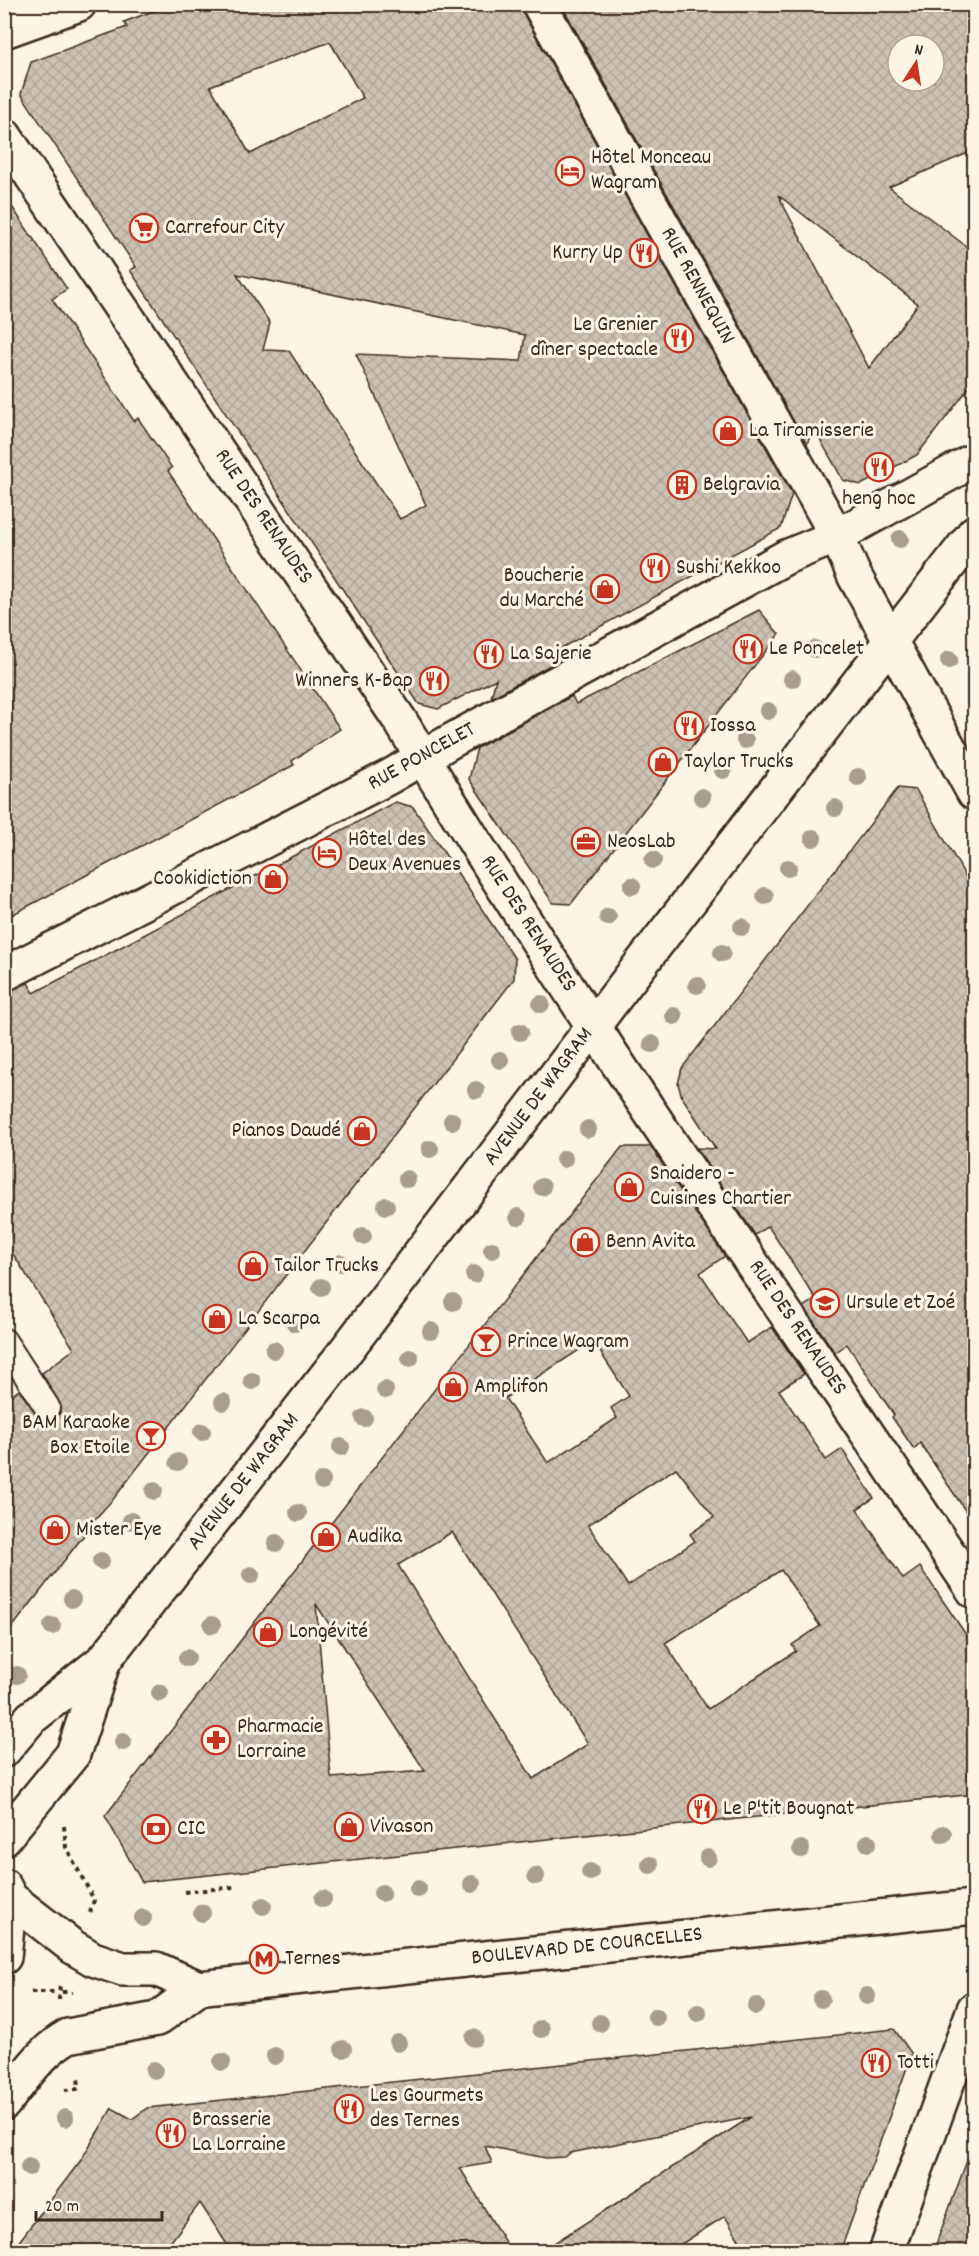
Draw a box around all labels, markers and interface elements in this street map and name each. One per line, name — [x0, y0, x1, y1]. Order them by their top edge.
north arrow — [886, 33, 946, 93]
text: N — [912, 39, 925, 63]
place label: Hôtel Monceau Wagram — [591, 143, 711, 199]
hotel icon: Hôtel Monceau Wagram — [554, 155, 586, 187]
supermarket icon: Carrefour City — [128, 212, 160, 244]
place label: Carrefour City — [165, 213, 285, 244]
street label: RUE RENNEQUIN — [652, 222, 742, 350]
restaurant icon: Kurry Up — [628, 237, 660, 269]
place label: Kurry Up — [552, 238, 623, 269]
place label: Le Grenier dîner spectacle — [530, 310, 659, 366]
restaurant icon: Le Grenier dîner spectacle — [663, 322, 695, 354]
shop icon: La Tiramisserie — [712, 415, 744, 447]
place label: La Tiramisserie — [749, 416, 874, 447]
street label: RUE DES RENAUDES — [206, 443, 320, 591]
restaurant icon: heng hoc — [863, 451, 895, 483]
building icon: Belgravia — [666, 469, 698, 501]
place label: Belgravia — [703, 470, 781, 501]
place label: heng hoc — [842, 484, 916, 515]
restaurant icon: Sushi Kekkoo — [639, 552, 671, 584]
place label: Sushi Kekkoo — [676, 553, 781, 584]
place label: Boucherie du Marché — [499, 561, 584, 617]
shop icon: Boucherie du Marché — [589, 573, 621, 605]
restaurant icon: Le Poncelet — [732, 633, 764, 665]
place label: Le Poncelet — [769, 634, 864, 665]
restaurant icon: La Sajerie — [473, 638, 505, 670]
place label: La Sajerie — [510, 639, 592, 670]
restaurant icon: Winners K-Bap — [418, 665, 450, 697]
place label: Winners K-Bap — [295, 666, 413, 697]
restaurant icon: Iossa — [673, 710, 705, 742]
place label: Iossa — [710, 711, 756, 742]
street label: RUE PONCELET — [363, 715, 481, 799]
shop icon: Taylor Trucks — [647, 746, 679, 778]
place label: Taylor Trucks — [684, 747, 794, 778]
place label: Hôtel des Deux Avenues — [348, 825, 461, 881]
office icon: NeosLab — [570, 826, 602, 858]
place label: NeosLab — [607, 827, 675, 858]
hotel icon: Hôtel des Deux Avenues — [311, 837, 343, 869]
street label: RUE DES RENAUDES — [472, 849, 584, 999]
shop icon: Cookidiction — [257, 863, 289, 895]
place label: Cookidiction — [153, 864, 252, 895]
street label: AVENUE DE WAGRAM — [476, 1021, 602, 1173]
shop icon: Pianos Daudé — [346, 1115, 378, 1147]
place label: Pianos Daudé — [231, 1116, 341, 1147]
place label: Snaidero - Cuisines Chartier — [650, 1159, 792, 1215]
shop icon: Snaidero - Cuisines Chartier — [613, 1171, 645, 1203]
shop icon: Benn Avita — [569, 1226, 601, 1258]
place label: Benn Avita — [606, 1227, 696, 1258]
shop icon: Tailor Trucks — [237, 1250, 269, 1282]
place label: Tailor Trucks — [274, 1251, 379, 1282]
street label: RUE DES RENAUDES — [740, 1254, 854, 1402]
school or university icon: Ursule et Zoé — [809, 1287, 841, 1319]
place label: Ursule et Zoé — [846, 1288, 955, 1319]
shop icon: La Scarpa — [201, 1303, 233, 1335]
place label: La Scarpa — [238, 1304, 321, 1335]
bar icon: Prince Wagram — [470, 1326, 502, 1358]
place label: Prince Wagram — [507, 1327, 629, 1358]
shop icon: Amplifon — [437, 1371, 469, 1403]
place label: Amplifon — [474, 1372, 548, 1403]
street label: AVENUE DE WAGRAM — [180, 1407, 308, 1557]
place label: BAM Karaoke Box Etoile — [22, 1408, 130, 1464]
bar icon: BAM Karaoke Box Etoile — [135, 1420, 167, 1452]
shop icon: Mister Eye — [39, 1514, 71, 1546]
place label: Mister Eye — [76, 1515, 162, 1546]
shop icon: Audika — [310, 1521, 342, 1553]
place label: Audika — [347, 1522, 403, 1553]
shop icon: Longévité — [252, 1616, 284, 1648]
place label: Longévité — [289, 1617, 368, 1648]
place label: Pharmacie Lorraine — [237, 1712, 324, 1768]
pharmacy icon: Pharmacie Lorraine — [200, 1724, 232, 1756]
restaurant icon: Le P'tit Bougnat — [686, 1793, 718, 1825]
place label: Le P'tit Bougnat — [723, 1794, 854, 1825]
shop icon: Vivason — [333, 1811, 365, 1843]
place label: Vivason — [370, 1812, 433, 1843]
bank icon: CIC — [140, 1813, 172, 1845]
place label: CIC — [177, 1814, 206, 1845]
street label: BOULEVARD DE COURCELLES — [470, 1919, 704, 1975]
metro station icon: Ternes — [248, 1943, 280, 1975]
place label: Ternes — [285, 1944, 341, 1975]
restaurant icon: Totti — [860, 2047, 892, 2079]
place label: Totti — [897, 2048, 934, 2079]
place label: Les Gourmets des Ternes — [370, 2081, 484, 2137]
restaurant icon: Les Gourmets des Ternes — [333, 2093, 365, 2125]
place label: Brasserie La Lorraine — [192, 2105, 286, 2161]
restaurant icon: Brasserie La Lorraine — [155, 2117, 187, 2149]
scale bar — [36, 2184, 162, 2222]
text: 20 m — [45, 2195, 79, 2220]

